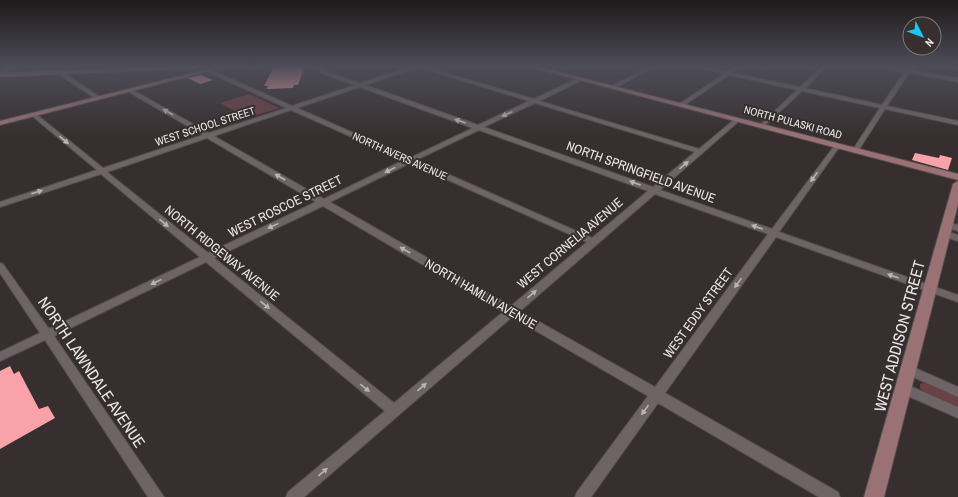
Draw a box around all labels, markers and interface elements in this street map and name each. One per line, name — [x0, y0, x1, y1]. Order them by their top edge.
north arrow — [902, 16, 942, 56]
text: N — [922, 36, 937, 50]
street label: NORTH PULASKI ROAD — [742, 102, 844, 142]
street label: WEST SCHOOL STREET — [153, 103, 257, 149]
one-way arrow — [162, 109, 174, 116]
one-way arrow — [502, 111, 513, 117]
one-way arrow — [454, 117, 466, 123]
street label: NORTH AVERS AVENUE — [350, 129, 450, 183]
one-way arrow — [59, 135, 70, 144]
street label: NORTH SPRINGFIELD AVENUE — [564, 137, 718, 207]
one-way arrow — [679, 160, 689, 169]
one-way arrow — [384, 167, 396, 173]
street label: WEST ROSCOE STREET — [225, 171, 345, 241]
one-way arrow — [810, 172, 818, 183]
one-way arrow — [274, 174, 286, 181]
one-way arrow — [629, 180, 641, 186]
one-way arrow — [31, 189, 43, 195]
street label: WEST CORNELIA AVENUE — [514, 194, 626, 292]
street label: NORTH RIDGEWAY AVENUE — [161, 201, 283, 305]
one-way arrow — [159, 218, 170, 227]
one-way arrow — [267, 223, 278, 229]
one-way arrow — [751, 224, 763, 230]
one-way arrow — [399, 246, 411, 253]
street label: NORTH HAMLIN AVENUE — [422, 255, 540, 333]
street label: WEST ADDISON STREET — [868, 258, 930, 414]
street label: WEST EDDY STREET — [659, 264, 737, 362]
one-way arrow — [887, 272, 899, 278]
one-way arrow — [733, 277, 742, 288]
one-way arrow — [150, 279, 161, 285]
one-way arrow — [526, 290, 537, 299]
street label: NORTH LAWNDALE AVENUE — [33, 292, 151, 452]
one-way arrow — [259, 301, 270, 310]
one-way arrow — [360, 383, 371, 392]
one-way arrow — [417, 383, 427, 392]
one-way arrow — [641, 405, 649, 416]
one-way arrow — [318, 467, 328, 476]

